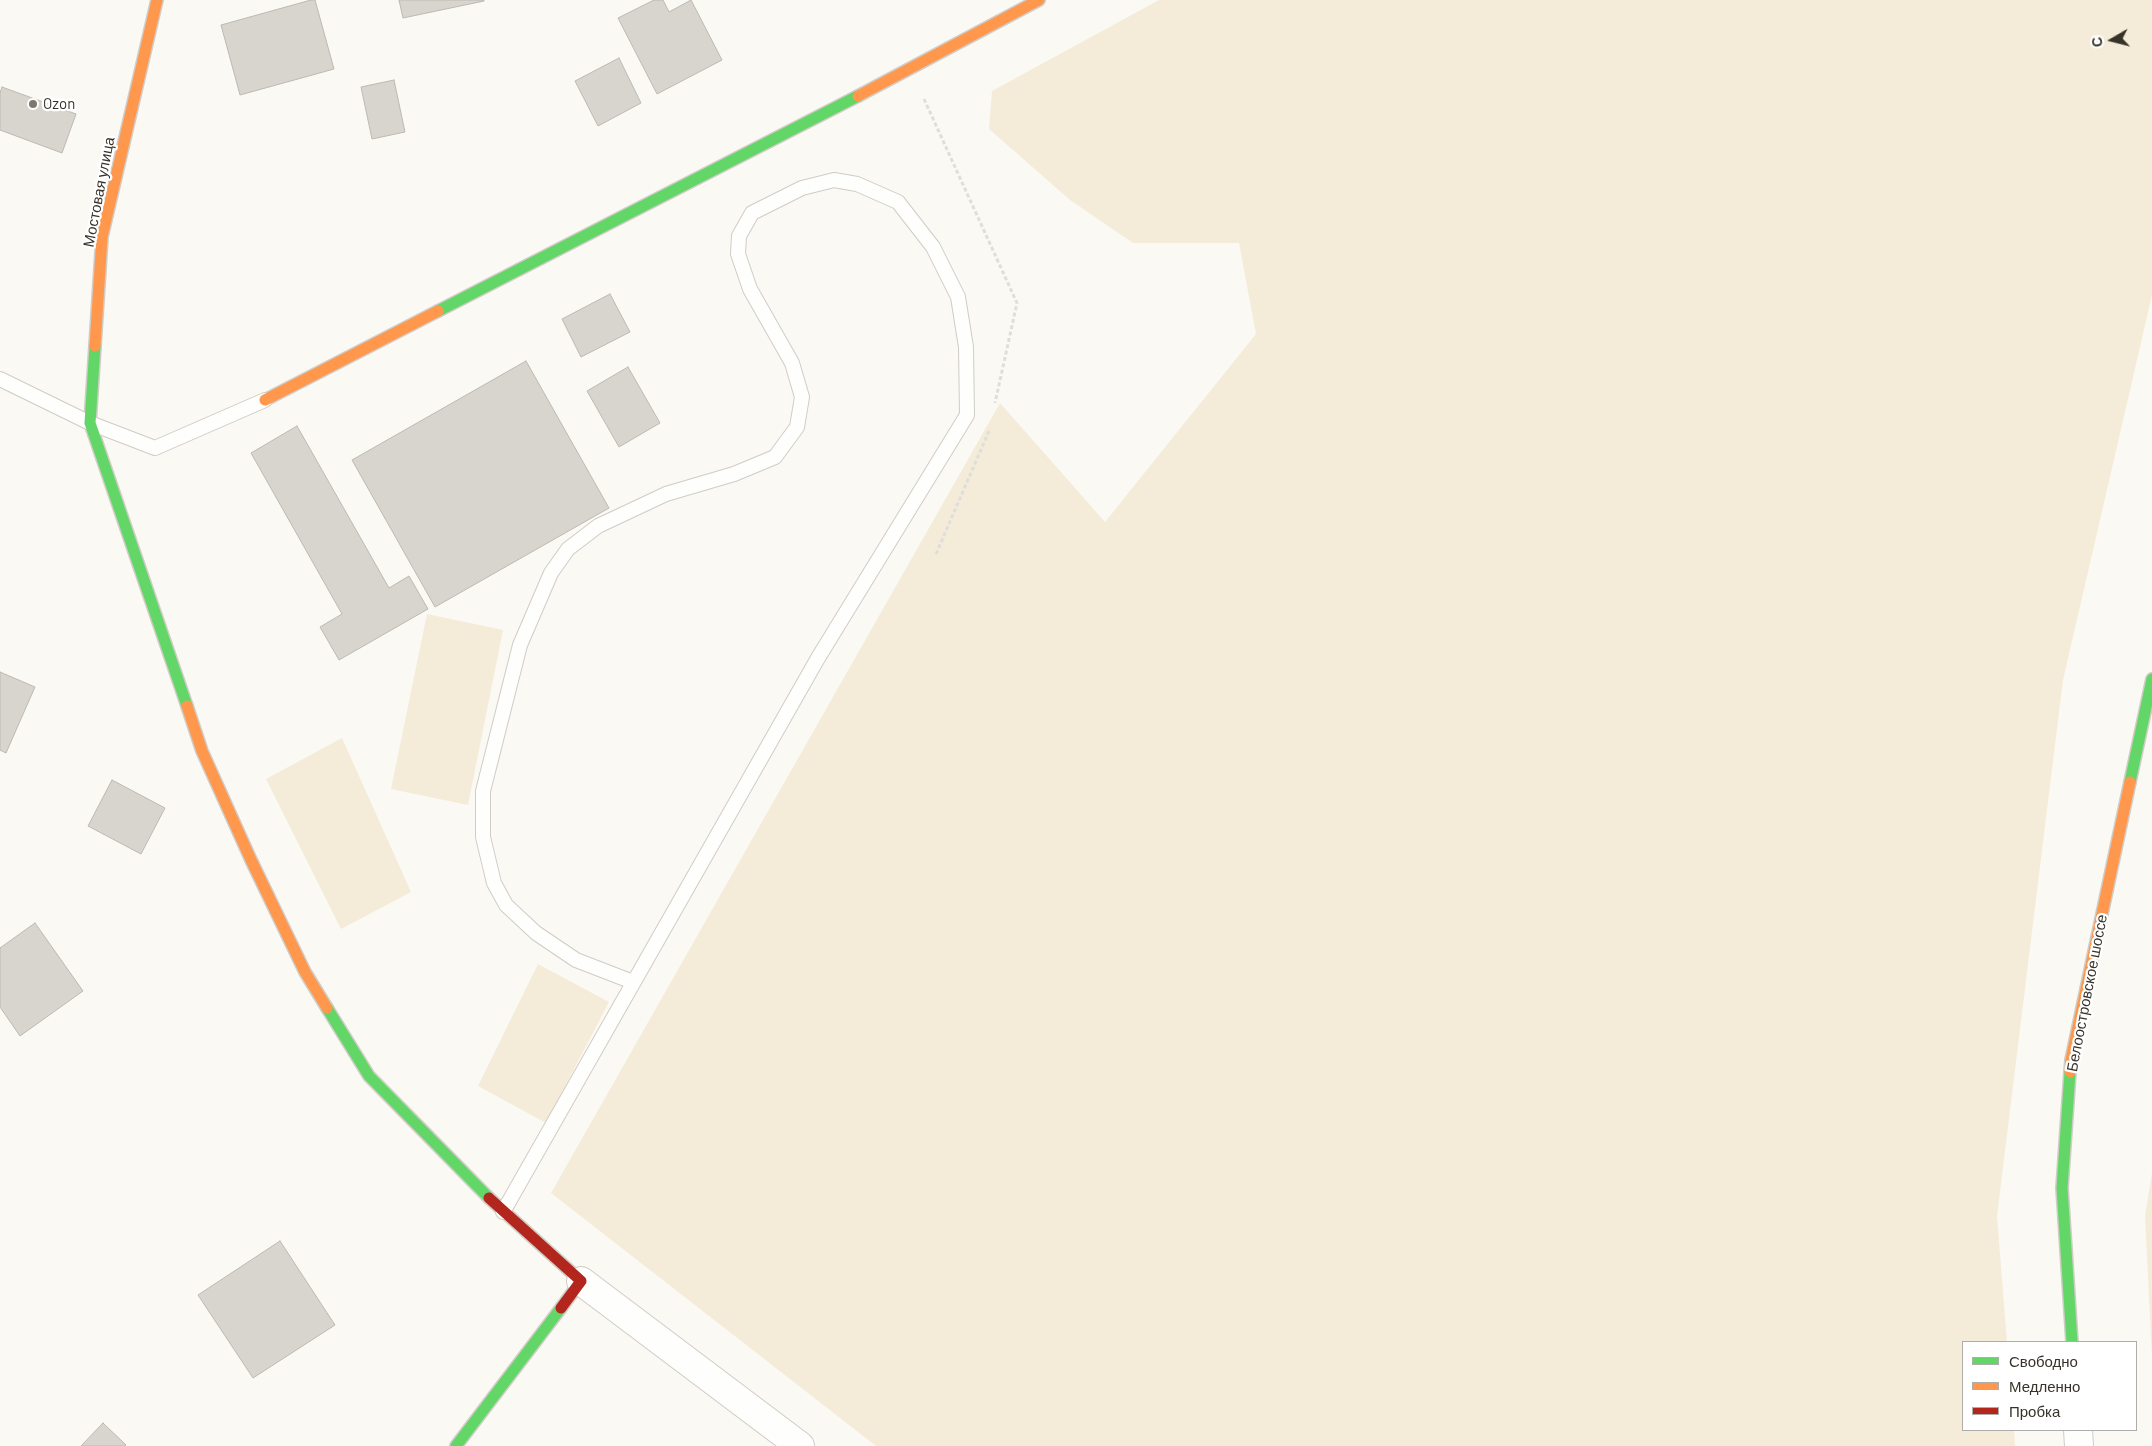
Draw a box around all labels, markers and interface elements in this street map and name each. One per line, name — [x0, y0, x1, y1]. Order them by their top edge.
north arrow — [2087, 15, 2137, 65]
text: С — [2088, 36, 2106, 48]
place label: Ozon — [43, 95, 75, 113]
marker: Ozon — [27, 98, 39, 110]
street label: Мостовая улица — [79, 135, 119, 249]
street label: Белоостровское шоссе — [2063, 913, 2111, 1073]
legend — [1962, 1341, 2137, 1431]
text: Свободно — [2009, 1352, 2078, 1370]
text: Медленно — [2009, 1377, 2080, 1395]
text: Пробка — [2009, 1402, 2060, 1420]

